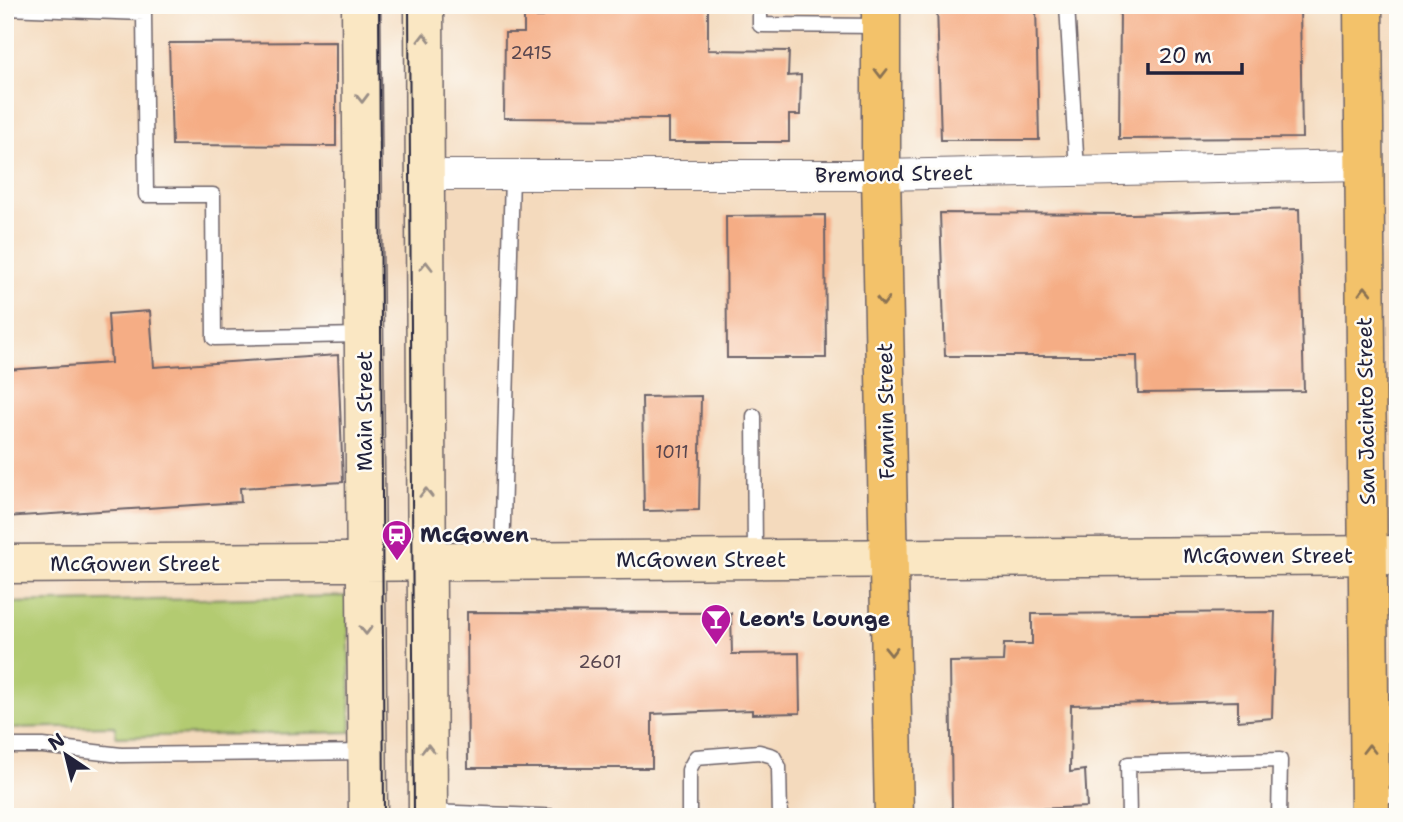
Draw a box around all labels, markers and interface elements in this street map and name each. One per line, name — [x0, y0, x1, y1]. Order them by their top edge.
scale bar — [1148, 32, 1242, 76]
one-way arrow — [416, 33, 432, 43]
house number: 2415 — [510, 41, 552, 65]
text: 20 m — [1158, 42, 1212, 70]
one-way arrow — [873, 69, 889, 79]
one-way arrow — [354, 93, 369, 104]
street label: Bremond Street — [815, 159, 973, 189]
one-way arrow — [418, 260, 434, 271]
one-way arrow — [1357, 286, 1373, 296]
one-way arrow — [875, 296, 891, 307]
street label: San Jacinto Street — [1350, 317, 1382, 505]
street label: Fannin Street — [871, 342, 901, 480]
street label: Main Street — [351, 351, 379, 471]
house number: 1011 — [655, 440, 689, 464]
one-way arrow — [418, 488, 434, 498]
station icon: McGowen — [380, 518, 414, 562]
place label: McGowen — [420, 521, 529, 549]
street label: McGowen Street — [1183, 542, 1353, 570]
street label: McGowen Street — [616, 546, 786, 574]
street label: McGowen Street — [50, 550, 220, 578]
bar icon: Leon's Lounge — [699, 602, 733, 646]
place label: Leon's Lounge — [739, 605, 890, 633]
one-way arrow — [358, 625, 374, 636]
one-way arrow — [883, 646, 898, 657]
house number: 2601 — [578, 650, 622, 674]
north arrow — [32, 720, 102, 790]
text: N — [43, 727, 70, 756]
one-way arrow — [420, 743, 436, 753]
one-way arrow — [1361, 743, 1377, 753]

